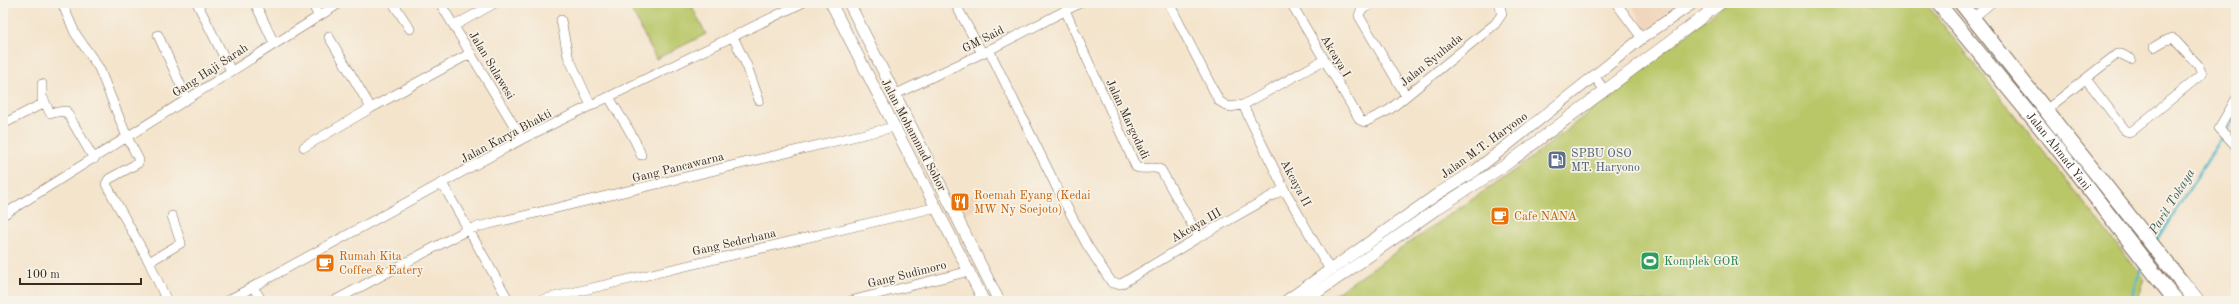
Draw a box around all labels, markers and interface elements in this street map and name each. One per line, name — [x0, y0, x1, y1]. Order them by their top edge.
street label: GM Said — [961, 24, 1006, 55]
street label: Jalan Sulawesi — [466, 29, 516, 102]
street label: Jalan Syuhada — [1398, 32, 1465, 89]
street label: Akcaya I — [1318, 34, 1352, 80]
street label: Gang Haji Sarah — [171, 42, 251, 100]
street label: Jalan Mohammad Sohor — [878, 77, 948, 194]
street label: Jalan Margodadi — [1103, 78, 1151, 161]
street label: Jalan Karya Bhakti — [459, 108, 554, 166]
street label: Jalan M.T. Haryono — [1439, 110, 1530, 181]
street label: Jalan Ahmad Yani — [2023, 110, 2092, 193]
place label: SPBU OSO MT. Haryono — [1571, 148, 1640, 174]
fuel station icon: SPBU OSO MT. Haryono — [1546, 149, 1568, 171]
street label: Gang Pancawarna — [631, 151, 725, 185]
street label: Akcaya II — [1278, 158, 1313, 209]
water label: Parit Tokaya — [2146, 167, 2198, 238]
place label: Roemah Eyang (Kedai MW Ny Soejoto) — [974, 189, 1090, 216]
restaurant icon: Roemah Eyang (Kedai MW Ny Soejoto) — [949, 191, 971, 213]
cafe icon: Cafe NANA — [1489, 205, 1511, 227]
street label: Akcaya III — [1169, 207, 1224, 245]
place label: Cafe NANA — [1514, 211, 1577, 223]
street label: Gang Sederhana — [691, 228, 777, 258]
sports icon: Komplek GOR — [1639, 250, 1661, 272]
place label: Rumah Kita Coffee & Eatery — [339, 251, 424, 277]
cafe icon: Rumah Kita Coffee & Eatery — [314, 252, 336, 274]
place label: Komplek GOR — [1664, 256, 1739, 268]
street label: Gang Sudimoro — [867, 259, 948, 291]
scale bar — [20, 260, 141, 286]
text: 100 m — [26, 269, 60, 281]

